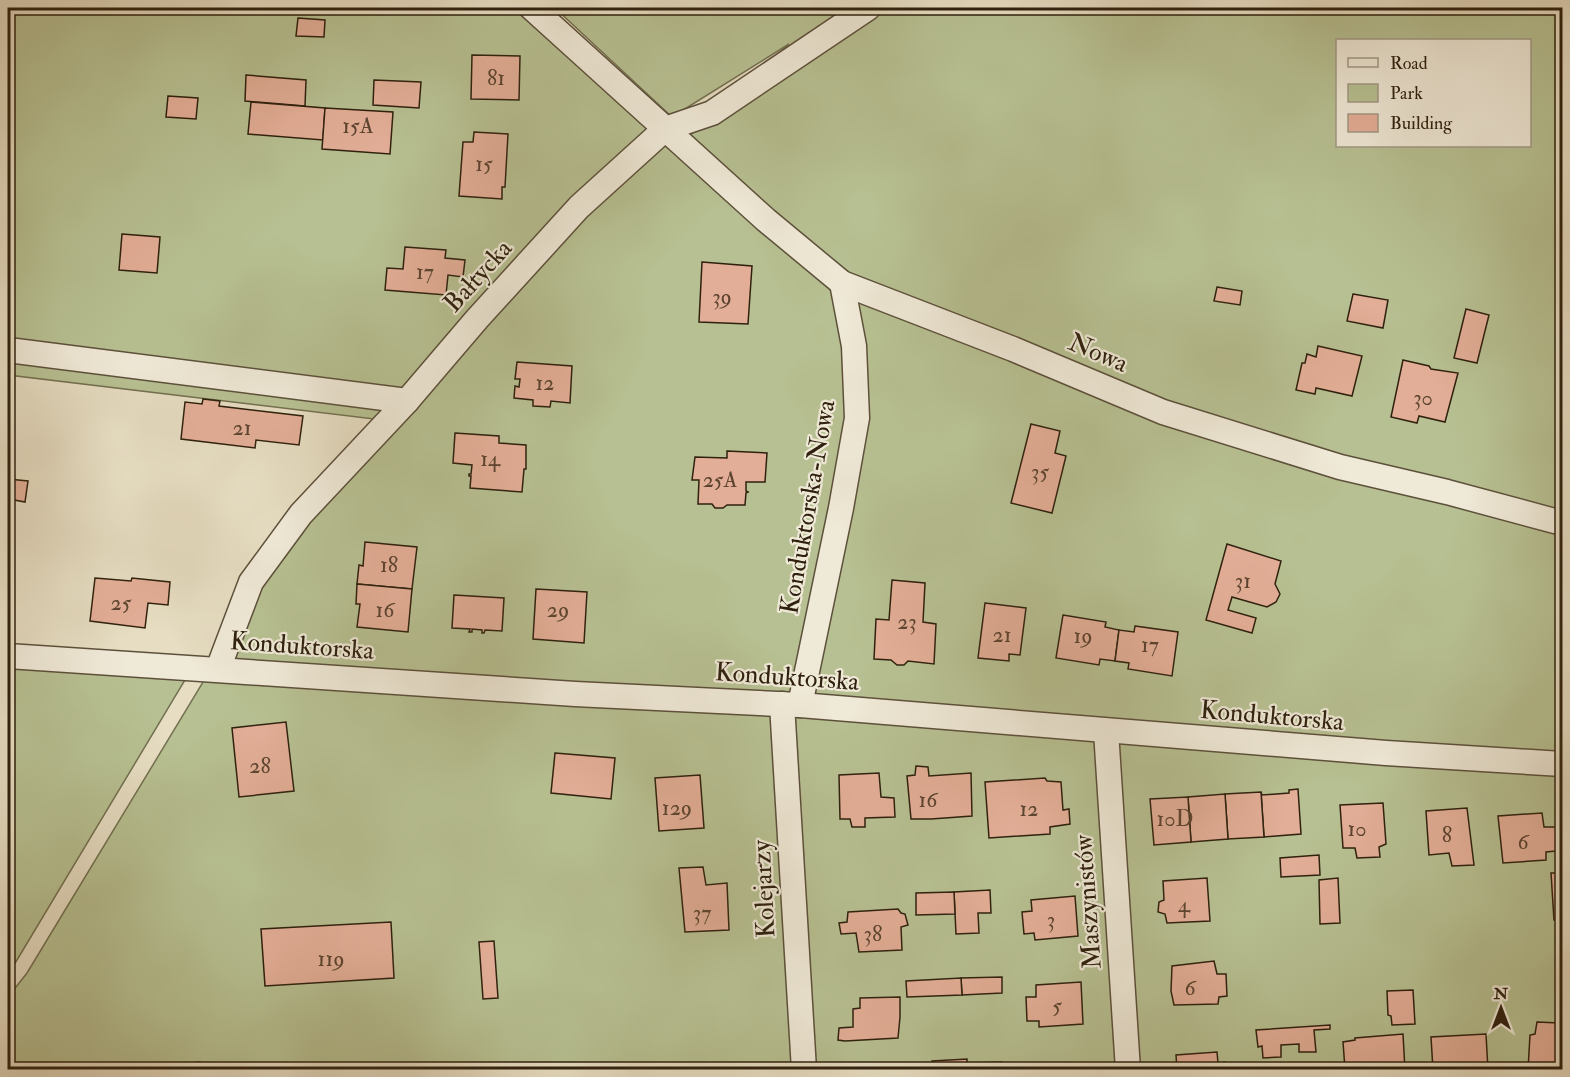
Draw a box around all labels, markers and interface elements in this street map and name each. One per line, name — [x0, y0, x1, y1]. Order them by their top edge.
legend — [1336, 39, 1531, 147]
text: Road — [1390, 52, 1428, 75]
house number: 81 — [487, 64, 505, 92]
text: Park — [1390, 82, 1423, 105]
house number: 15A — [342, 112, 374, 140]
text: Building — [1390, 112, 1453, 135]
house number: 15 — [475, 150, 493, 178]
street label: Bałtycka — [437, 233, 519, 319]
house number: 17 — [416, 258, 434, 286]
house number: 39 — [712, 283, 732, 311]
street label: Nowa — [1063, 326, 1133, 380]
house number: 12 — [535, 369, 555, 397]
house number: 30 — [1413, 384, 1433, 412]
street label: Konduktorska-Nowa — [773, 397, 843, 617]
house number: 21 — [232, 414, 252, 442]
house number: 14 — [480, 445, 501, 473]
house number: 35 — [1031, 458, 1049, 486]
house number: 25A — [703, 466, 737, 494]
house number: 18 — [380, 551, 398, 579]
house number: 31 — [1235, 567, 1251, 595]
house number: 25 — [111, 589, 132, 617]
house number: 16 — [376, 596, 396, 624]
house number: 29 — [547, 596, 569, 624]
house number: 23 — [897, 608, 917, 636]
house number: 21 — [992, 621, 1012, 649]
house number: 19 — [1073, 622, 1093, 650]
street label: Konduktorska — [229, 625, 375, 667]
house number: 17 — [1141, 631, 1159, 659]
street label: Konduktorska — [714, 656, 860, 698]
street label: Konduktorska — [1199, 694, 1346, 738]
house number: 28 — [249, 752, 271, 780]
house number: 16 — [919, 786, 939, 814]
house number: 129 — [662, 794, 692, 822]
house number: 12 — [1019, 795, 1039, 823]
house number: 10D — [1157, 805, 1193, 833]
house number: 10 — [1347, 815, 1367, 843]
house number: 8 — [1442, 821, 1452, 849]
house number: 6 — [1517, 828, 1530, 856]
street label: Maszynistów — [1067, 833, 1109, 970]
street label: Kolejarzy — [745, 839, 783, 939]
house number: 4 — [1178, 891, 1191, 919]
house number: 37 — [693, 899, 711, 927]
house number: 3 — [1047, 906, 1055, 934]
house number: 38 — [864, 920, 882, 948]
house number: 119 — [318, 945, 344, 973]
house number: 6 — [1184, 974, 1197, 1002]
north arrow — [1471, 978, 1531, 1038]
text: N — [1493, 984, 1509, 1004]
house number: 5 — [1052, 992, 1062, 1020]

